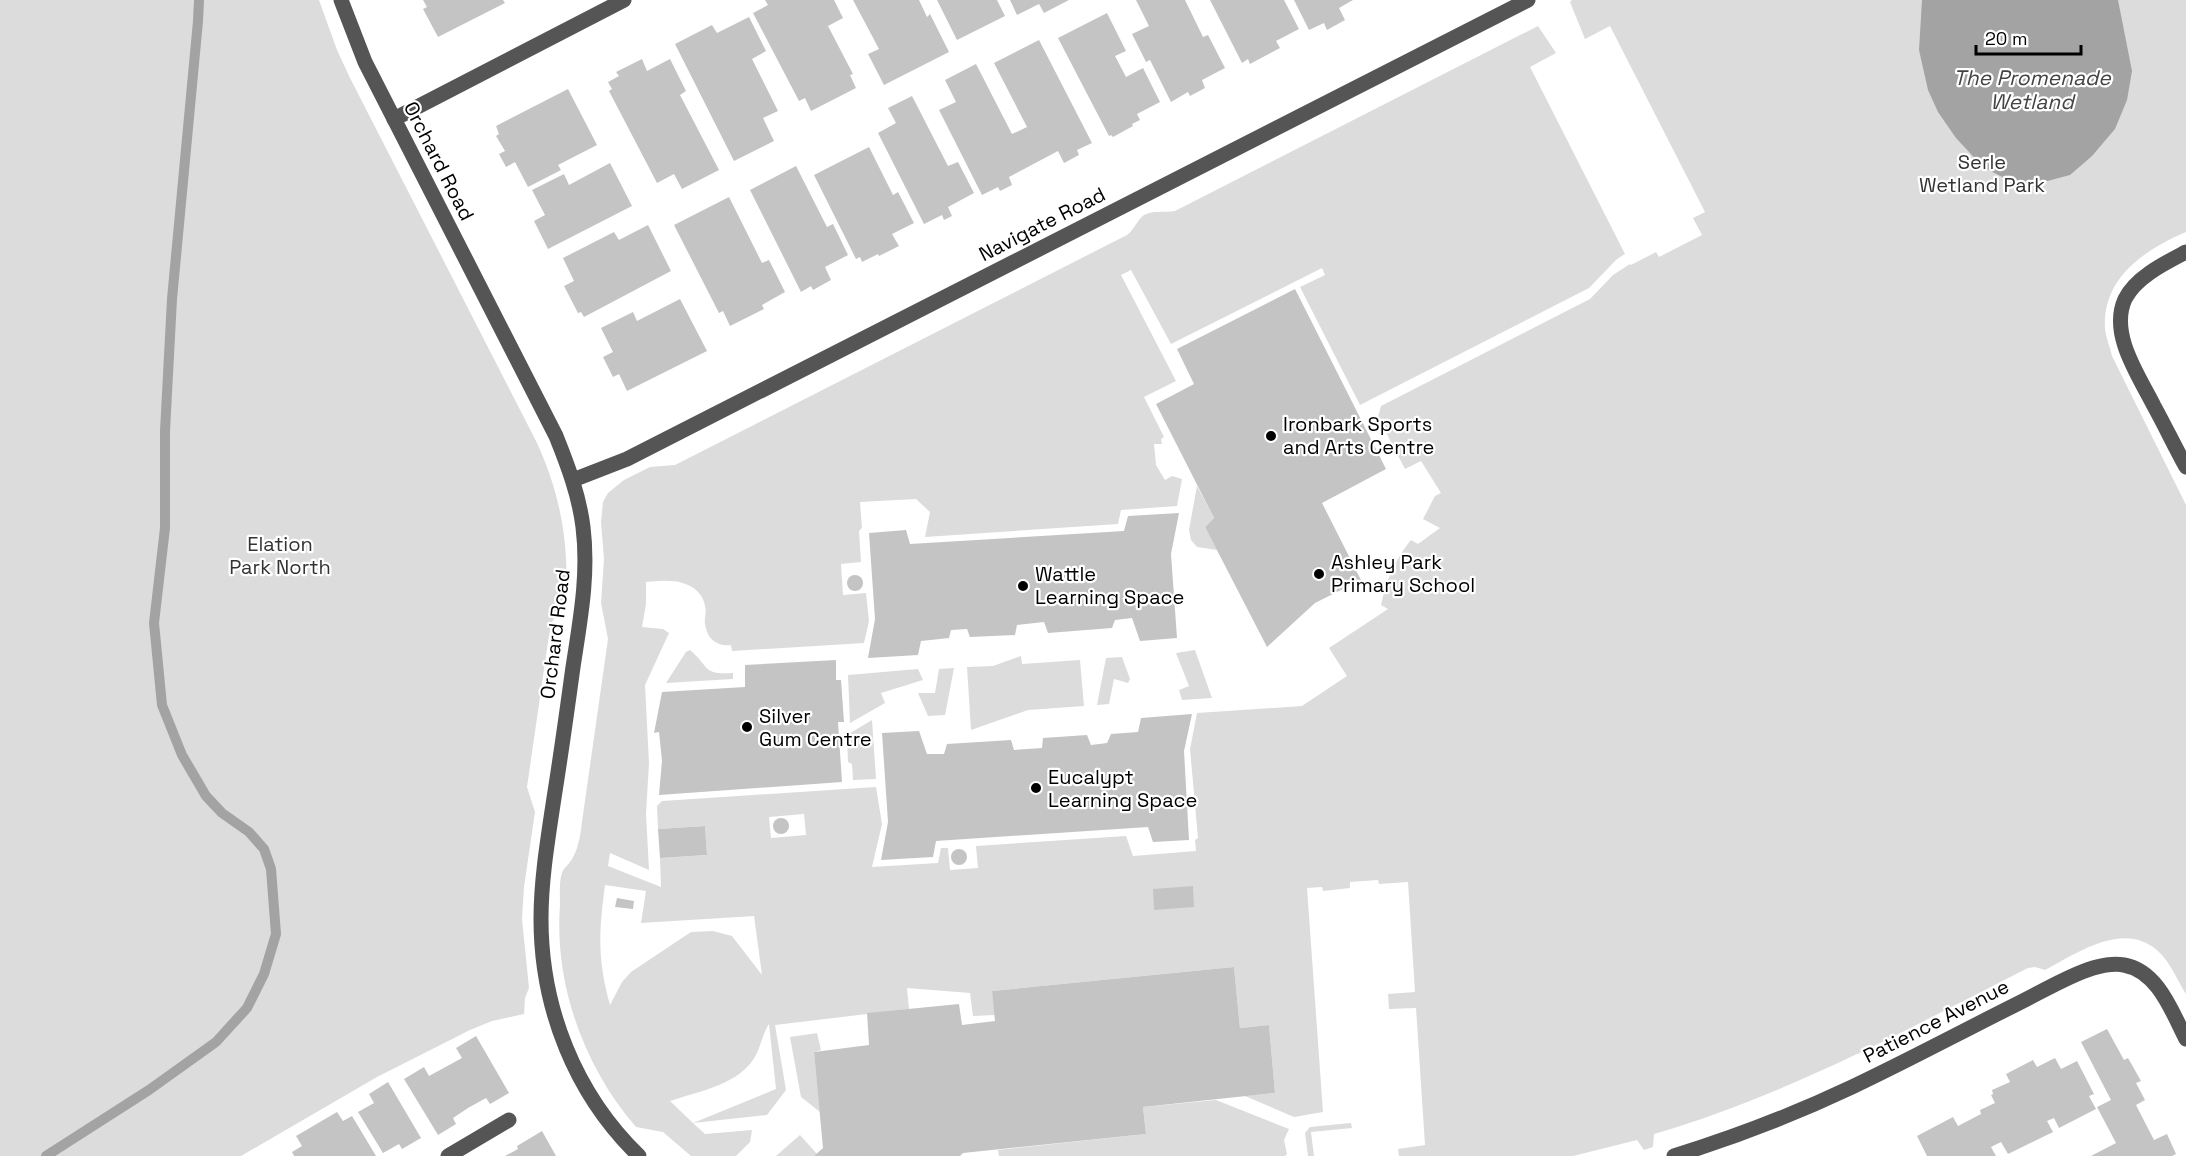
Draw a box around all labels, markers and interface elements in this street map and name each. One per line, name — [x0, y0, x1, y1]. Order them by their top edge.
scale bar — [1976, 18, 2081, 56]
text: 20 m — [1985, 27, 2028, 50]
water label: The Promenade Wetland — [1953, 64, 2112, 115]
street label: Orchard Road — [398, 97, 480, 225]
park label: Serle Wetland Park — [1919, 149, 2045, 198]
street label: Navigate Road — [974, 181, 1110, 267]
place label: Ironbark Sports and Arts Centre — [1283, 411, 1434, 460]
marker: Ironbark Sports and Arts Centre — [1264, 429, 1278, 443]
park label: Elation Park North — [229, 531, 331, 580]
place label: Ashley Park Primary School — [1331, 549, 1475, 598]
place label: Wattle Learning Space — [1035, 561, 1184, 610]
marker: Ashley Park Primary School — [1312, 567, 1326, 581]
street label: Orchard Road — [534, 568, 576, 700]
marker: Wattle Learning Space — [1016, 579, 1030, 593]
place label: Silver Gum Centre — [759, 703, 872, 752]
marker: Silver Gum Centre — [740, 720, 754, 734]
place label: Eucalypt Learning Space — [1048, 764, 1197, 813]
marker: Eucalypt Learning Space — [1029, 781, 1043, 795]
street label: Patience Avenue — [1859, 973, 2013, 1069]

